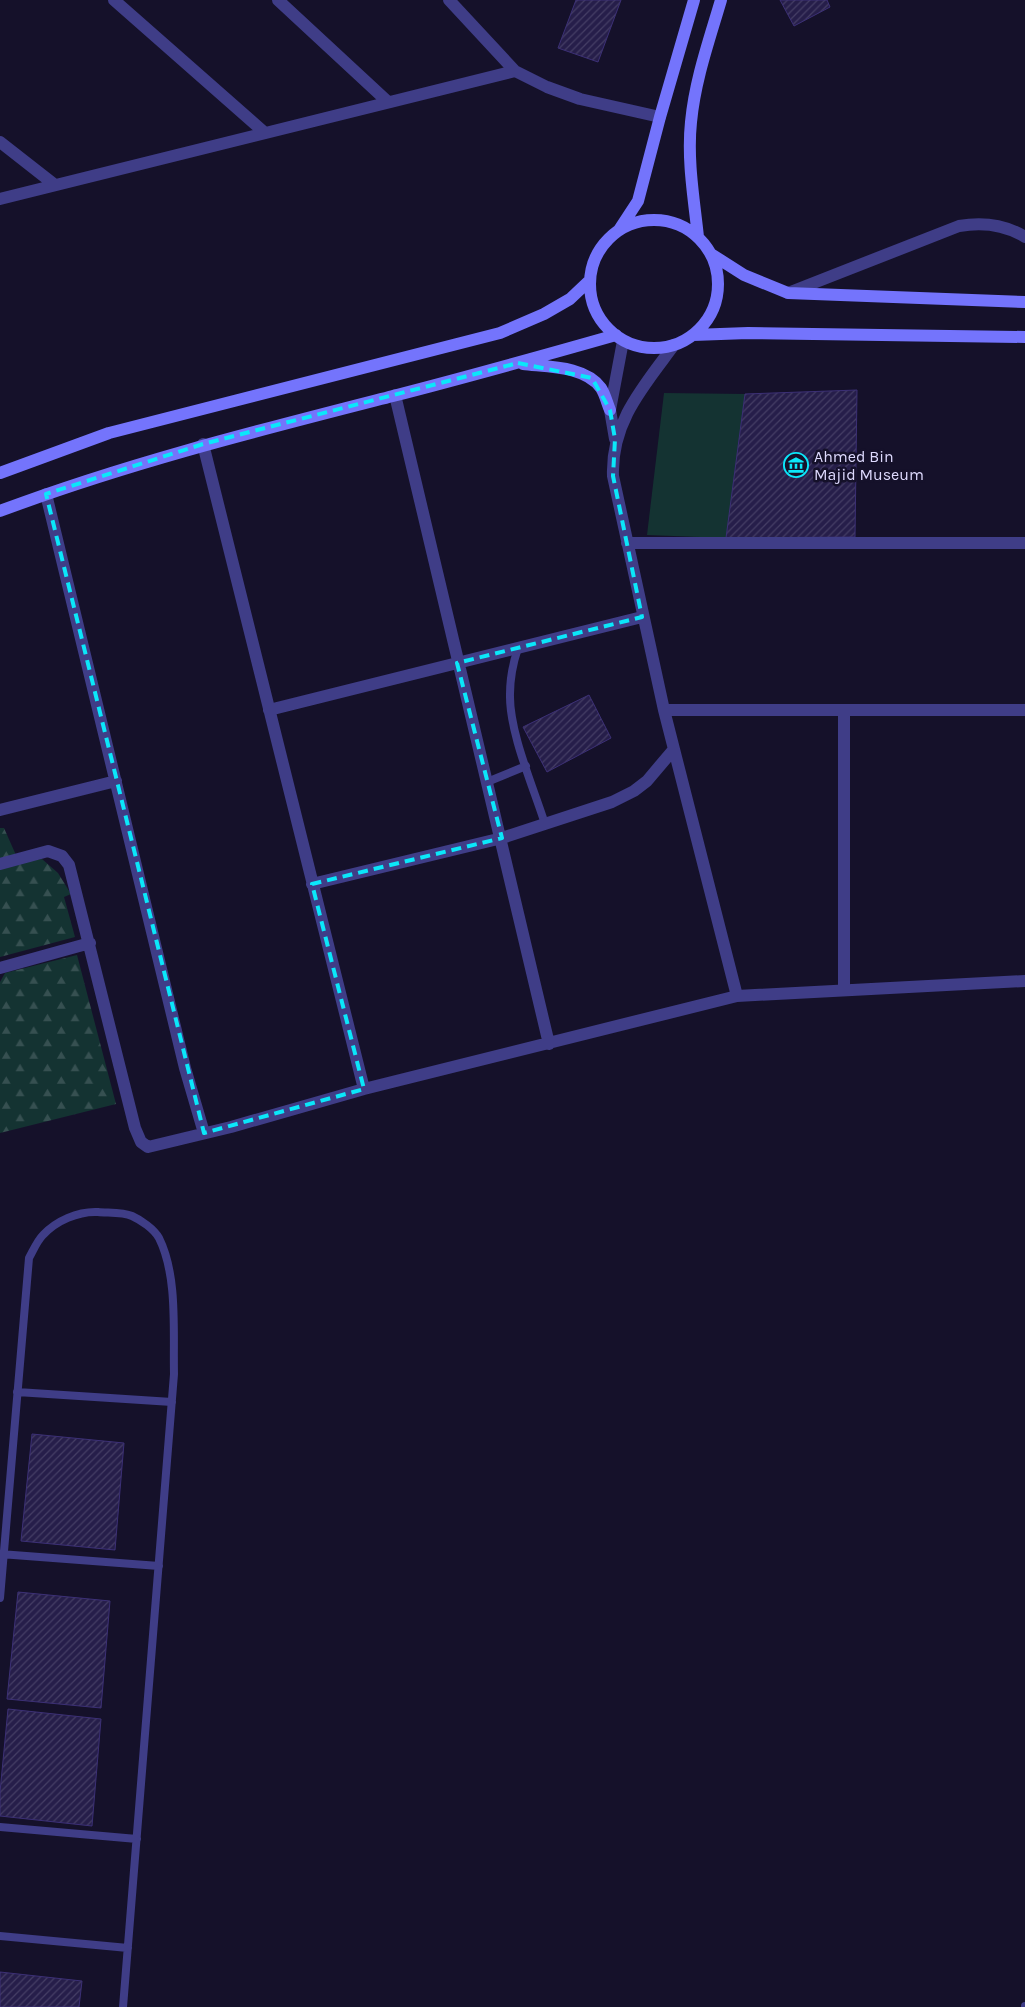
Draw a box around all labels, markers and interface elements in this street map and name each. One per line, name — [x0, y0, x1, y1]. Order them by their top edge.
place label: Ahmed Bin Majid Museum — [814, 447, 924, 484]
museum icon: Ahmed Bin Majid Museum — [783, 452, 809, 478]

